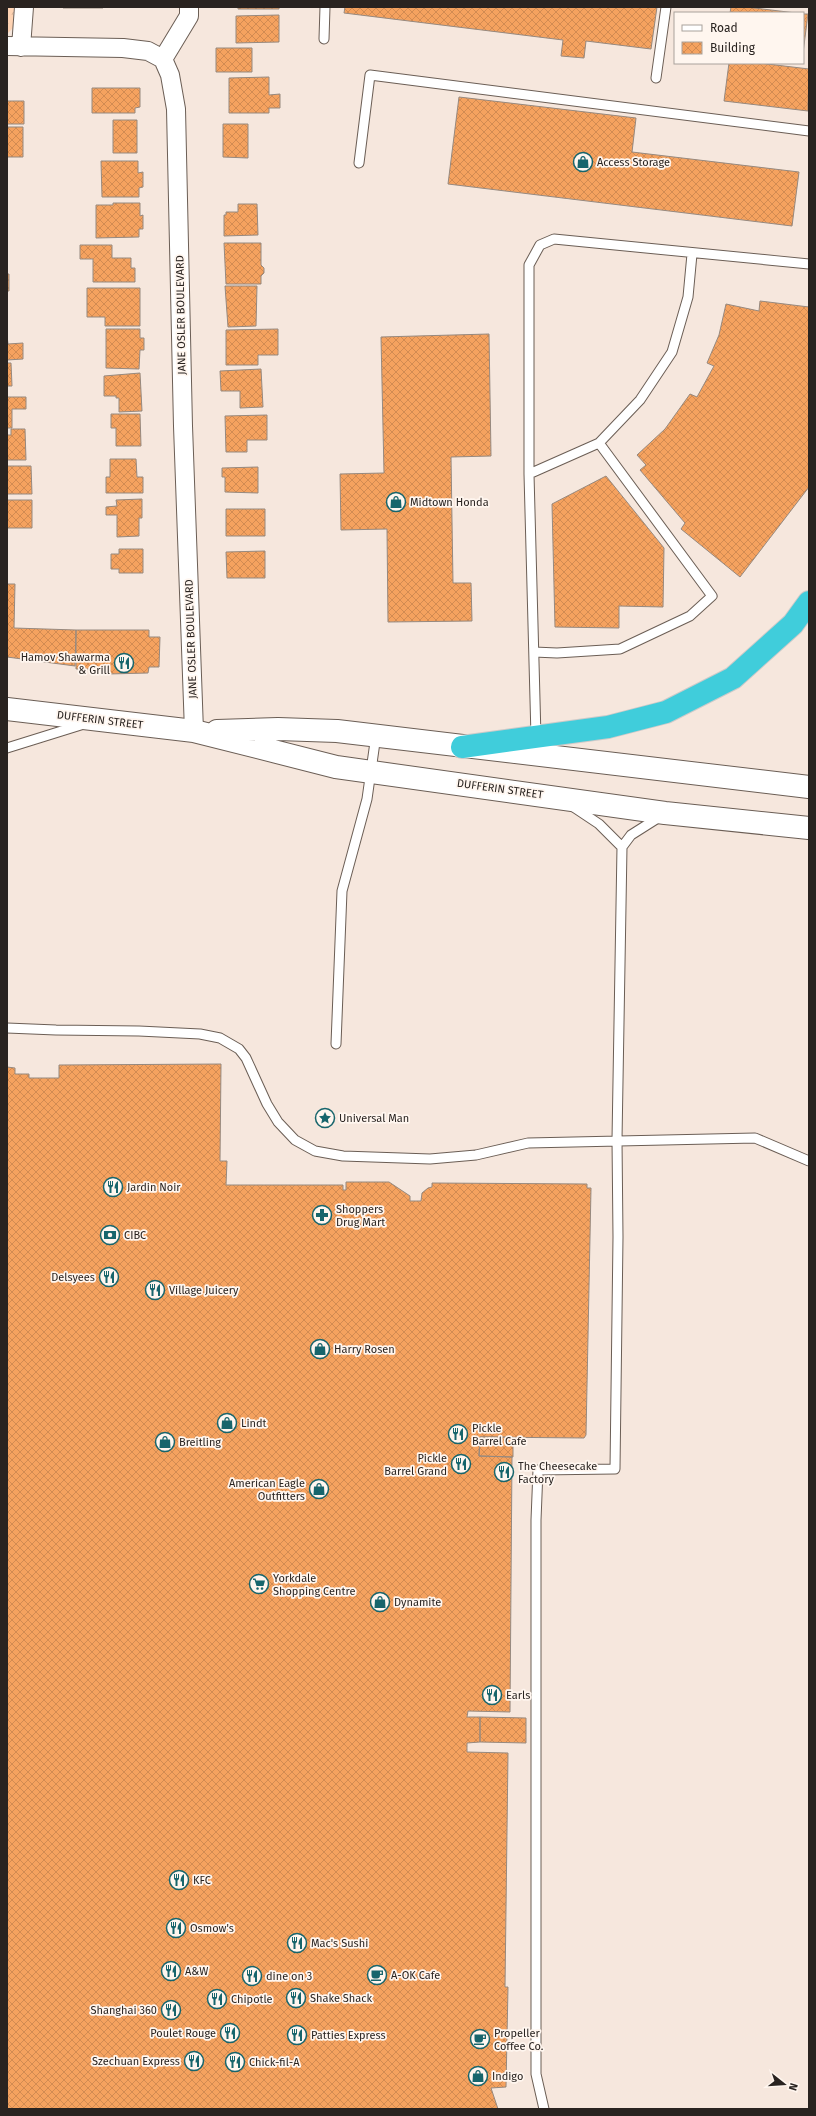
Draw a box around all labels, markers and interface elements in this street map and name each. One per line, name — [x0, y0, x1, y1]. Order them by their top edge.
legend — [674, 12, 804, 64]
text: Road — [710, 21, 738, 35]
text: Building — [710, 41, 756, 55]
shop icon: Access Storage — [572, 151, 594, 173]
place label: Access Storage — [597, 156, 670, 169]
street label: JANE OSLER BOULEVARD — [173, 255, 189, 375]
shop icon: Midtown Honda — [385, 491, 407, 513]
place label: Midtown Honda — [410, 496, 489, 509]
street label: JANE OSLER BOULEVARD — [182, 579, 200, 699]
place label: Hamov Shawarma & Grill — [21, 651, 110, 677]
restaurant icon: Hamov Shawarma & Grill — [113, 652, 135, 674]
street label: DUFFERIN STREET — [56, 708, 144, 732]
street label: DUFFERIN STREET — [456, 777, 544, 802]
place icon: Universal Man — [314, 1107, 336, 1129]
place label: Universal Man — [339, 1112, 409, 1125]
restaurant icon: Jardin Noir — [102, 1176, 124, 1198]
place label: Jardin Noir — [127, 1181, 181, 1194]
place label: Shoppers Drug Mart — [336, 1203, 385, 1229]
pharmacy icon: Shoppers Drug Mart — [311, 1204, 333, 1226]
bank icon: CIBC — [99, 1224, 121, 1246]
place label: CIBC — [124, 1229, 146, 1242]
restaurant icon: Delsyees — [98, 1266, 120, 1288]
place label: Delsyees — [51, 1271, 95, 1284]
restaurant icon: Village Juicery — [144, 1279, 166, 1301]
place label: Village Juicery — [169, 1284, 239, 1297]
shop icon: Harry Rosen — [309, 1338, 331, 1360]
place label: Harry Rosen — [334, 1343, 395, 1356]
shop icon: Lindt — [216, 1412, 238, 1434]
place label: Lindt — [241, 1417, 267, 1430]
place label: Pickle Barrel Cafe — [472, 1422, 527, 1448]
restaurant icon: Pickle Barrel Cafe — [447, 1423, 469, 1445]
shop icon: Breitling — [154, 1431, 176, 1453]
place label: Breitling — [179, 1436, 221, 1449]
place label: Pickle Barrel Grand — [384, 1452, 447, 1478]
restaurant icon: Pickle Barrel Grand — [450, 1453, 472, 1475]
place label: The Cheesecake Factory — [518, 1460, 597, 1486]
restaurant icon: The Cheesecake Factory — [493, 1461, 515, 1483]
place label: American Eagle Outfitters — [229, 1477, 305, 1503]
shop icon: American Eagle Outfitters — [308, 1478, 330, 1500]
place label: Yorkdale Shopping Centre — [273, 1572, 355, 1598]
supermarket icon: Yorkdale Shopping Centre — [248, 1573, 270, 1595]
shop icon: Dynamite — [369, 1591, 391, 1613]
place label: Dynamite — [394, 1596, 441, 1609]
restaurant icon: Earls — [481, 1684, 503, 1706]
place label: Earls — [506, 1689, 530, 1702]
restaurant icon: KFC — [168, 1869, 190, 1891]
place label: KFC — [193, 1874, 211, 1887]
restaurant icon: Osmow's — [165, 1917, 187, 1939]
place label: Osmow's — [190, 1922, 234, 1935]
restaurant icon: Mac's Sushi — [286, 1932, 308, 1954]
place label: Mac's Sushi — [311, 1937, 368, 1950]
restaurant icon: A&W — [160, 1960, 182, 1982]
cafe icon: A-OK Cafe — [366, 1964, 388, 1986]
place label: A&W — [185, 1965, 208, 1978]
restaurant icon: dine on 3 — [241, 1965, 263, 1987]
place label: A-OK Cafe — [391, 1969, 440, 1982]
place label: dine on 3 — [266, 1970, 312, 1983]
restaurant icon: Shake Shack — [285, 1987, 307, 2009]
restaurant icon: Chipotle — [206, 1988, 228, 2010]
place label: Shake Shack — [310, 1992, 373, 2005]
place label: Chipotle — [231, 1993, 273, 2006]
restaurant icon: Shanghai 360 — [160, 1999, 182, 2021]
place label: Shanghai 360 — [90, 2004, 157, 2017]
restaurant icon: Poulet Rouge — [219, 2022, 241, 2044]
restaurant icon: Patties Express — [286, 2024, 308, 2046]
place label: Poulet Rouge — [150, 2027, 216, 2040]
place label: Propeller Coffee Co. — [494, 2027, 544, 2053]
cafe icon: Propeller Coffee Co. — [469, 2028, 491, 2050]
place label: Patties Express — [311, 2029, 386, 2042]
restaurant icon: Szechuan Express — [183, 2050, 205, 2072]
restaurant icon: Chick-fil-A — [224, 2051, 246, 2073]
place label: Szechuan Express — [92, 2055, 180, 2068]
place label: Chick-fil-A — [249, 2056, 300, 2069]
north arrow — [764, 2064, 804, 2104]
shop icon: Indigo — [467, 2065, 489, 2087]
place label: Indigo — [492, 2070, 523, 2083]
text: N — [786, 2081, 800, 2092]

